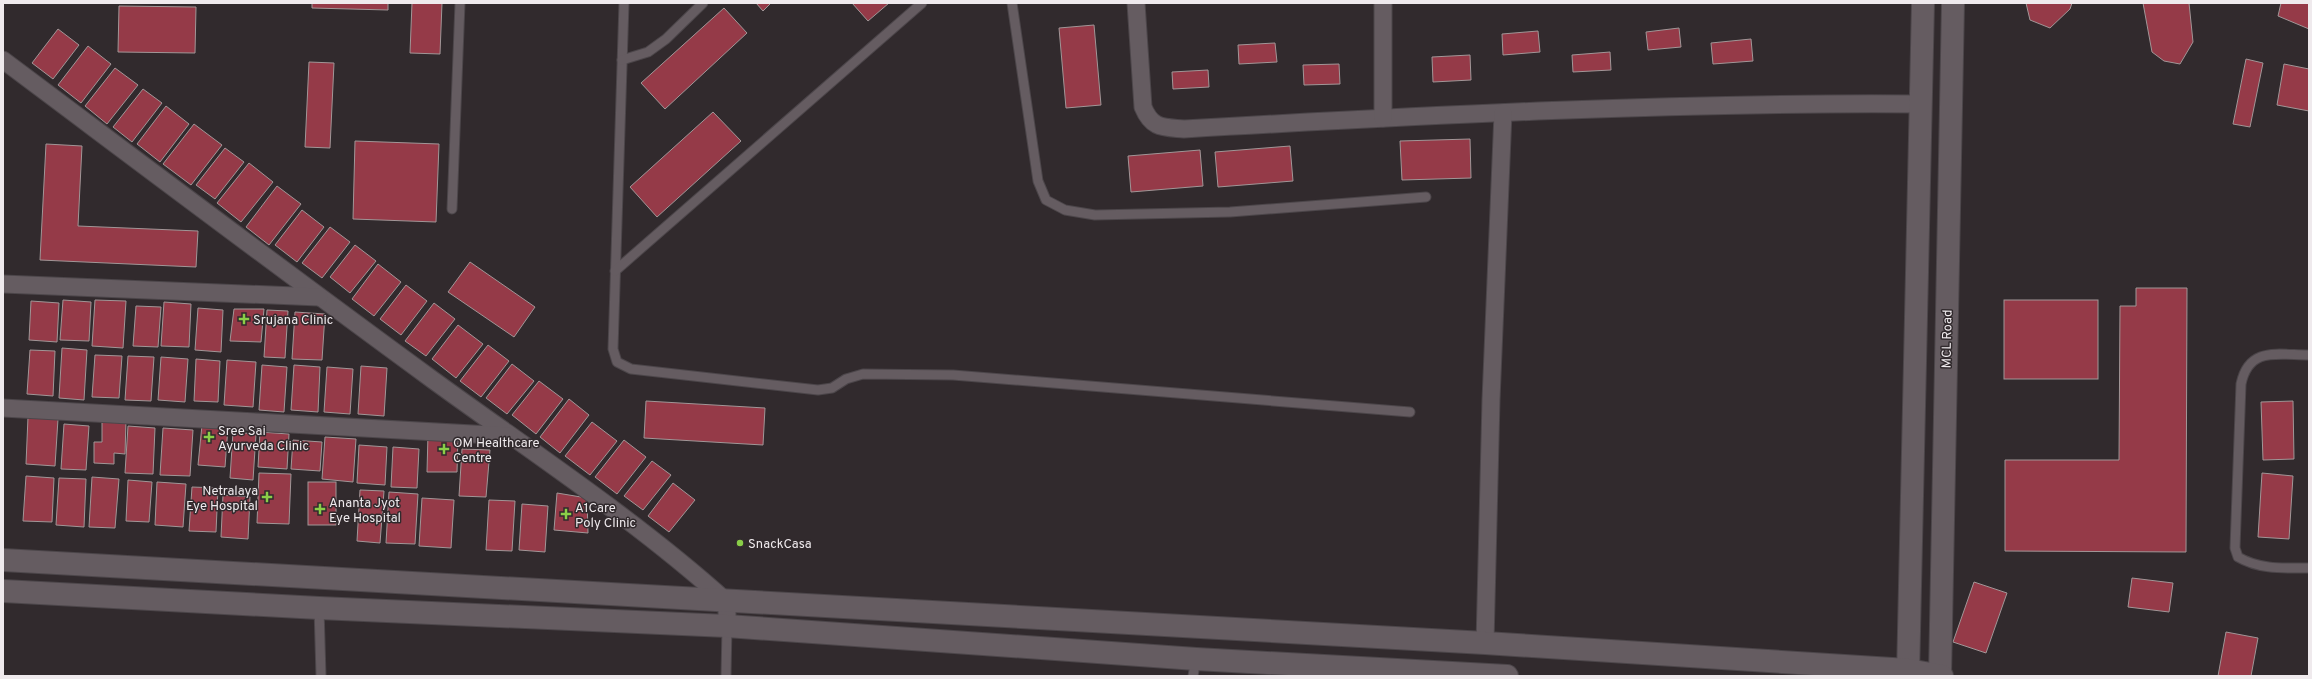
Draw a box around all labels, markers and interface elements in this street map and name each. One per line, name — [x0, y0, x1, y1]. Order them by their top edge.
street label: MCL Road — [1939, 309, 1957, 369]
marker: Srujana Clinic — [238, 313, 250, 325]
place label: Srujana Clinic — [253, 313, 333, 329]
place label: Sree Sai Ayurveda Clinic — [218, 424, 309, 455]
marker: Sree Sai Ayurveda Clinic — [203, 431, 215, 443]
place label: OM Healthcare Centre — [453, 436, 540, 467]
marker: OM Healthcare Centre — [438, 443, 450, 455]
place label: Netralaya Eye Hospital — [186, 484, 258, 515]
marker: Netralaya Eye Hospital — [261, 491, 273, 503]
place label: Ananta Jyot Eye Hospital — [329, 496, 401, 527]
place label: A1Care Poly Clinic — [575, 501, 636, 532]
marker: Ananta Jyot Eye Hospital — [314, 503, 326, 515]
marker: A1Care Poly Clinic — [560, 508, 572, 520]
place label: SnackCasa — [748, 537, 811, 553]
marker: SnackCasa — [735, 538, 745, 548]

